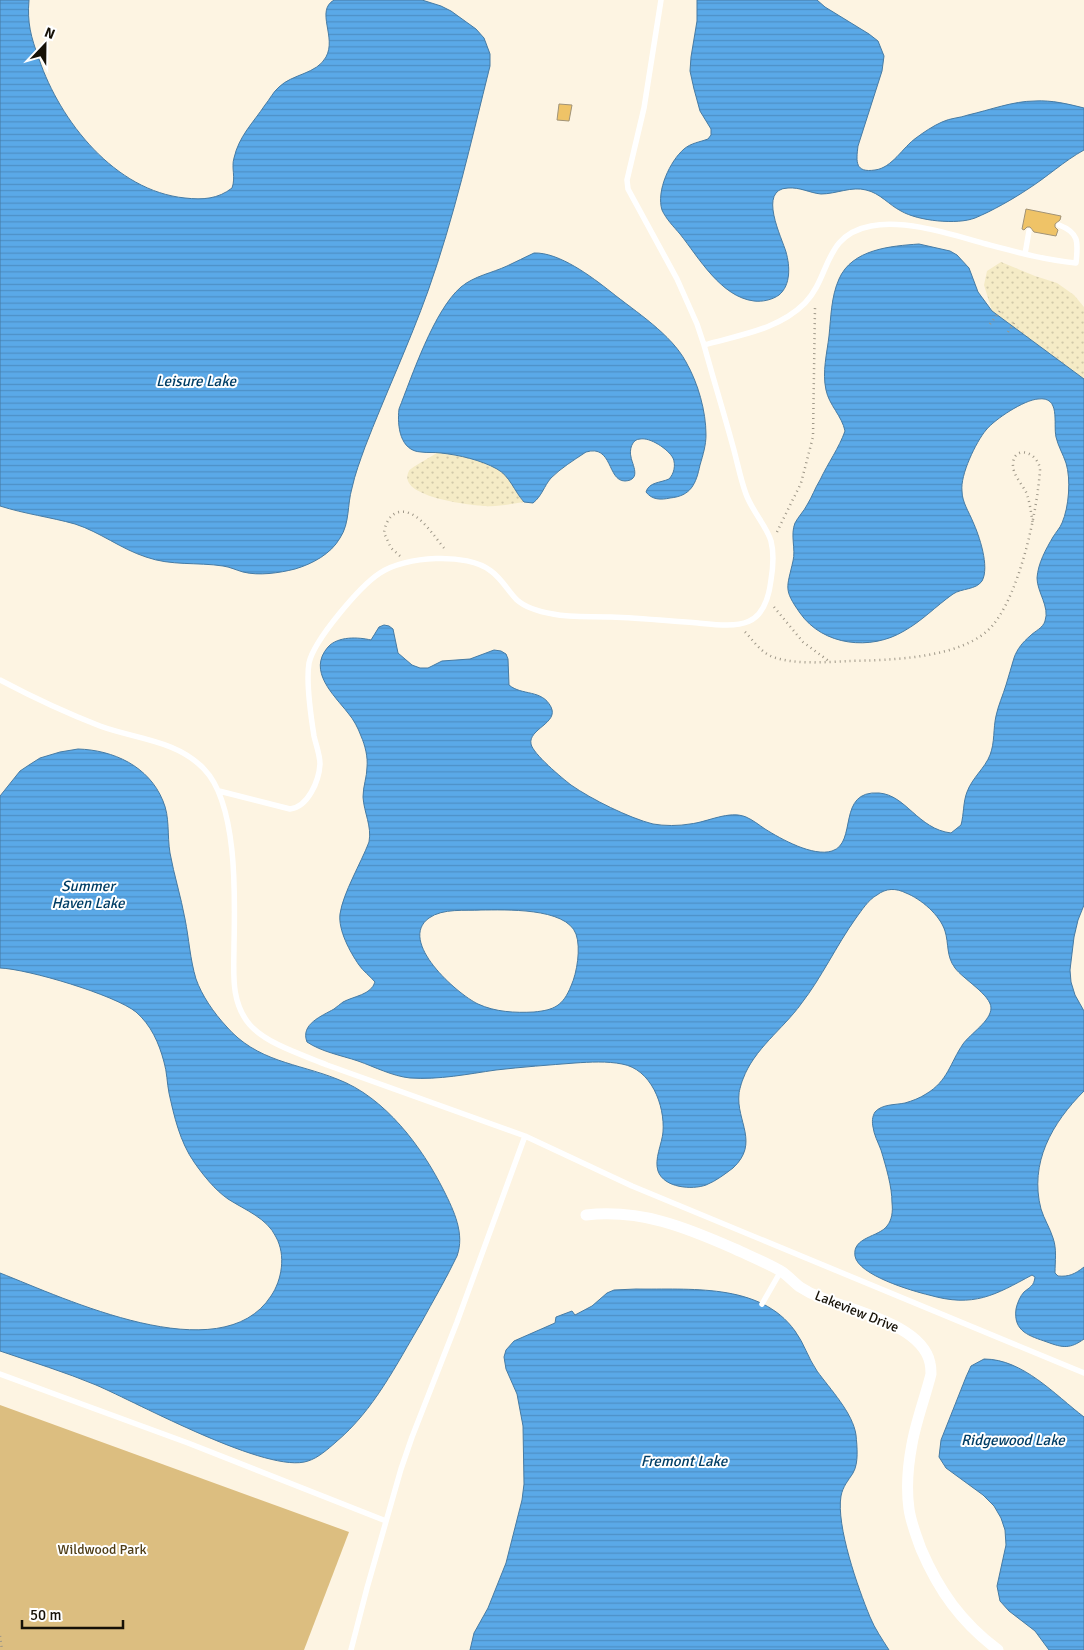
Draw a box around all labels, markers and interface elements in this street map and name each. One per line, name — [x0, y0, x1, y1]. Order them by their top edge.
north arrow — [20, 20, 70, 70]
text: N — [42, 24, 57, 43]
water label: Leisure Lake — [156, 372, 237, 390]
water label: Summer Haven Lake — [51, 877, 126, 912]
street label: Lakeview Drive — [812, 1287, 901, 1336]
water label: Ridgewood Lake — [961, 1431, 1066, 1449]
water label: Fremont Lake — [641, 1452, 729, 1470]
park label: Wildwood Park — [57, 1541, 147, 1558]
scale bar — [22, 1598, 124, 1630]
text: 50 m — [30, 1606, 61, 1624]

